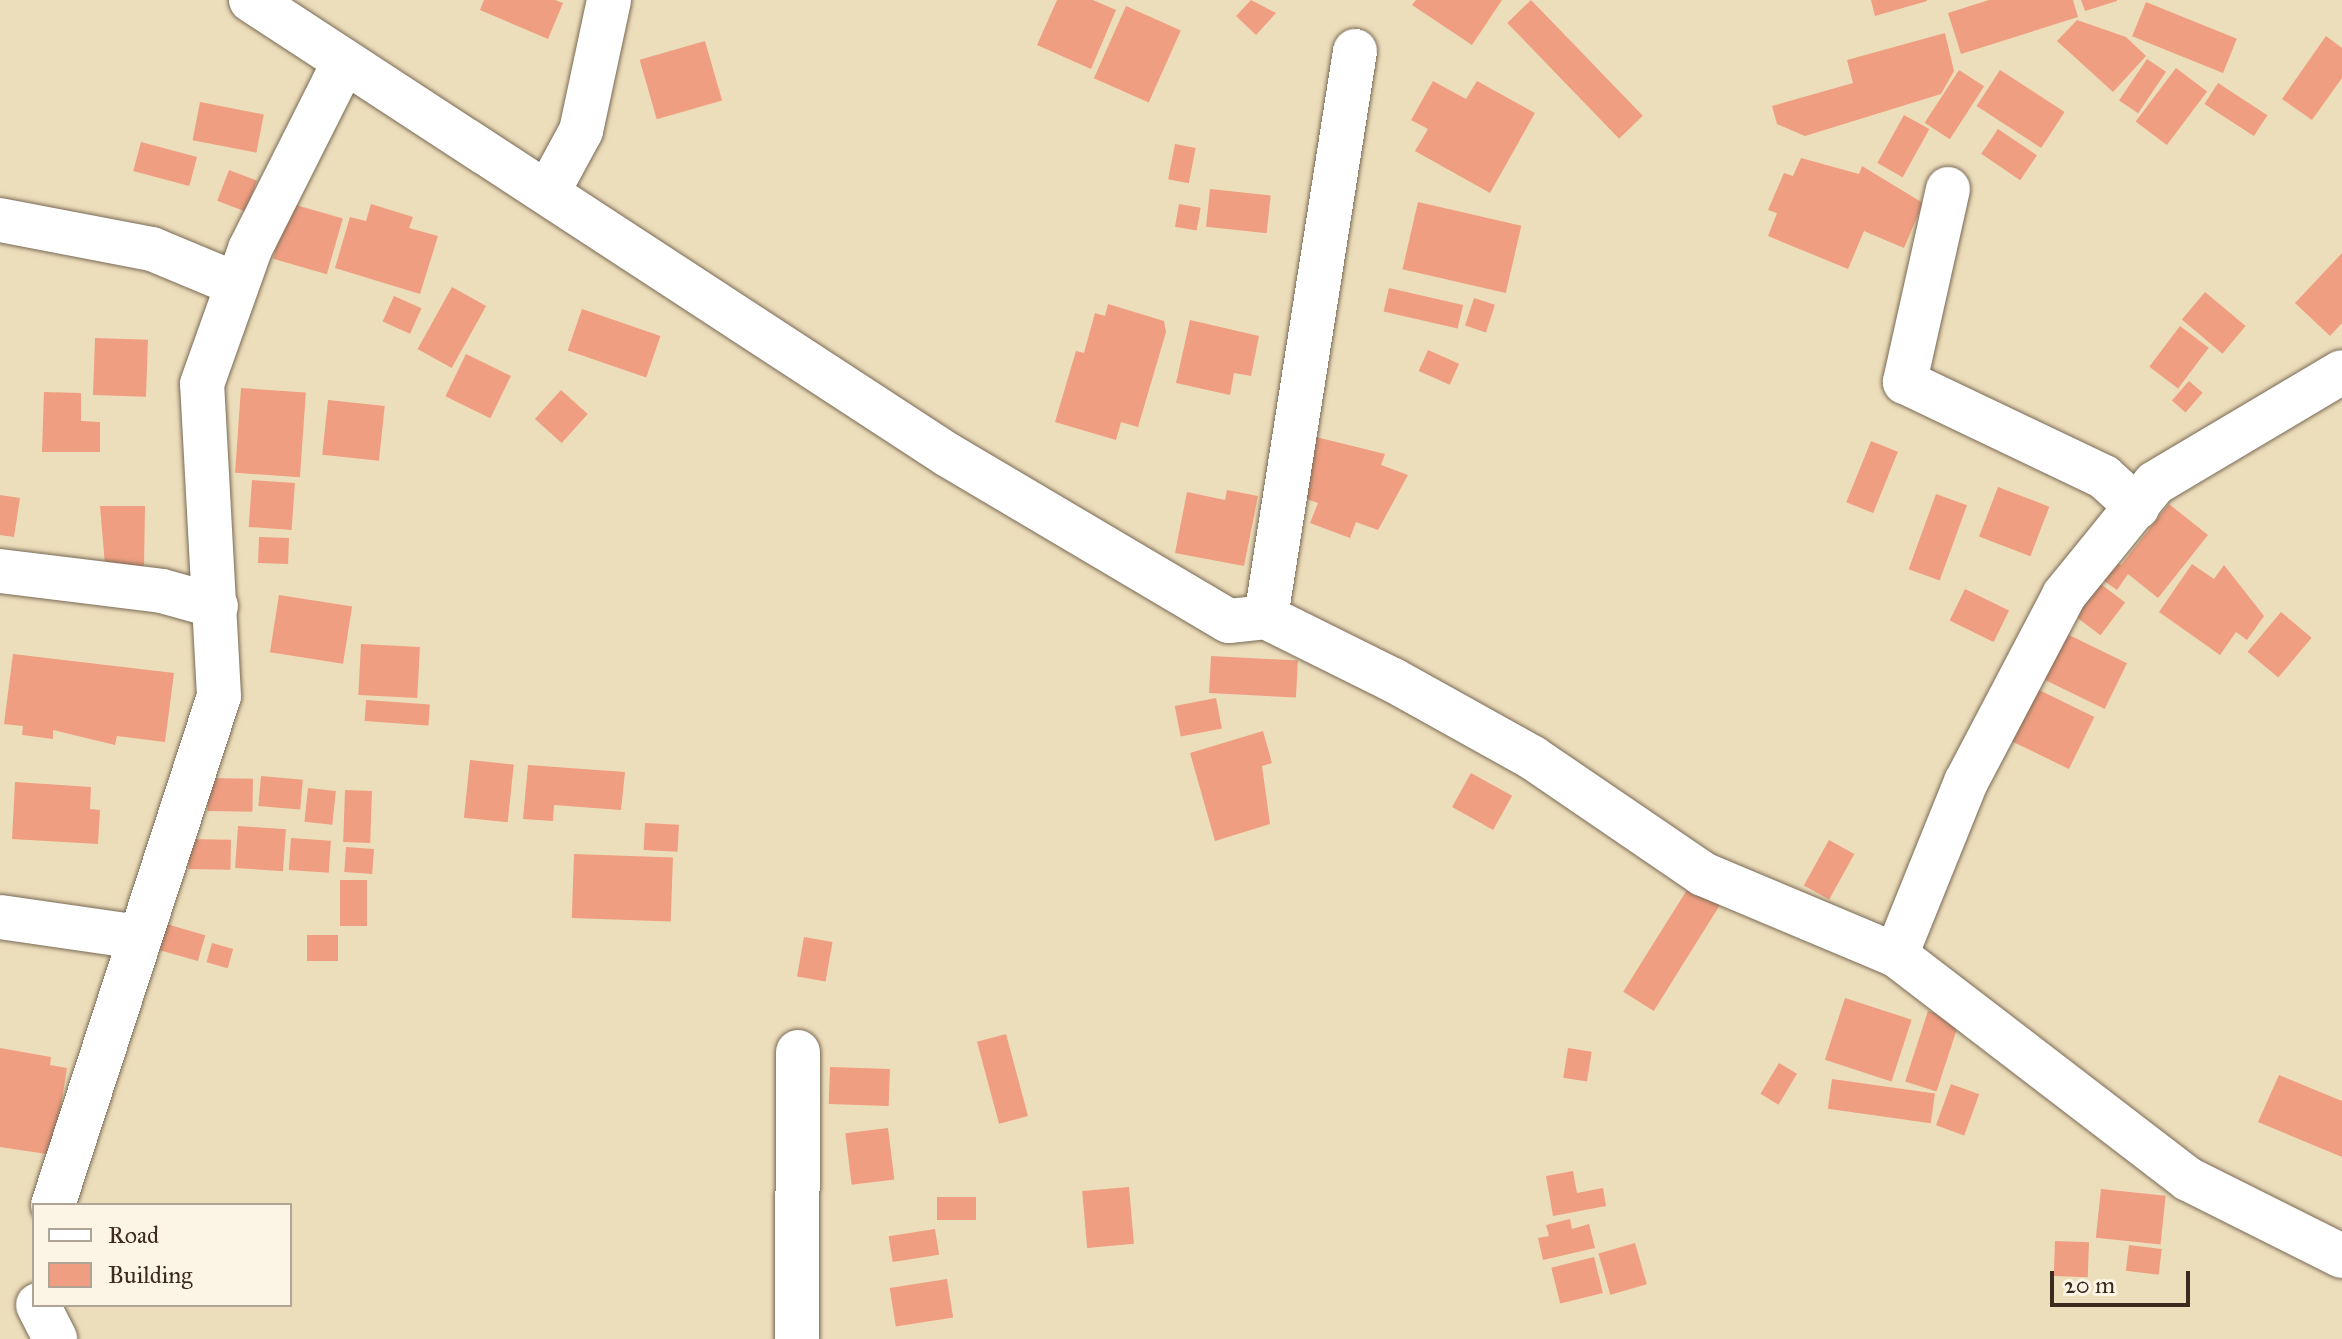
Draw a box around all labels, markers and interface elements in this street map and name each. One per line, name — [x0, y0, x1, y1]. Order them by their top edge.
legend — [32, 1203, 292, 1307]
text: Road — [108, 1220, 159, 1250]
scale bar — [2054, 1255, 2194, 1305]
text: Building — [108, 1260, 193, 1290]
text: 20 m — [2064, 1270, 2115, 1300]

